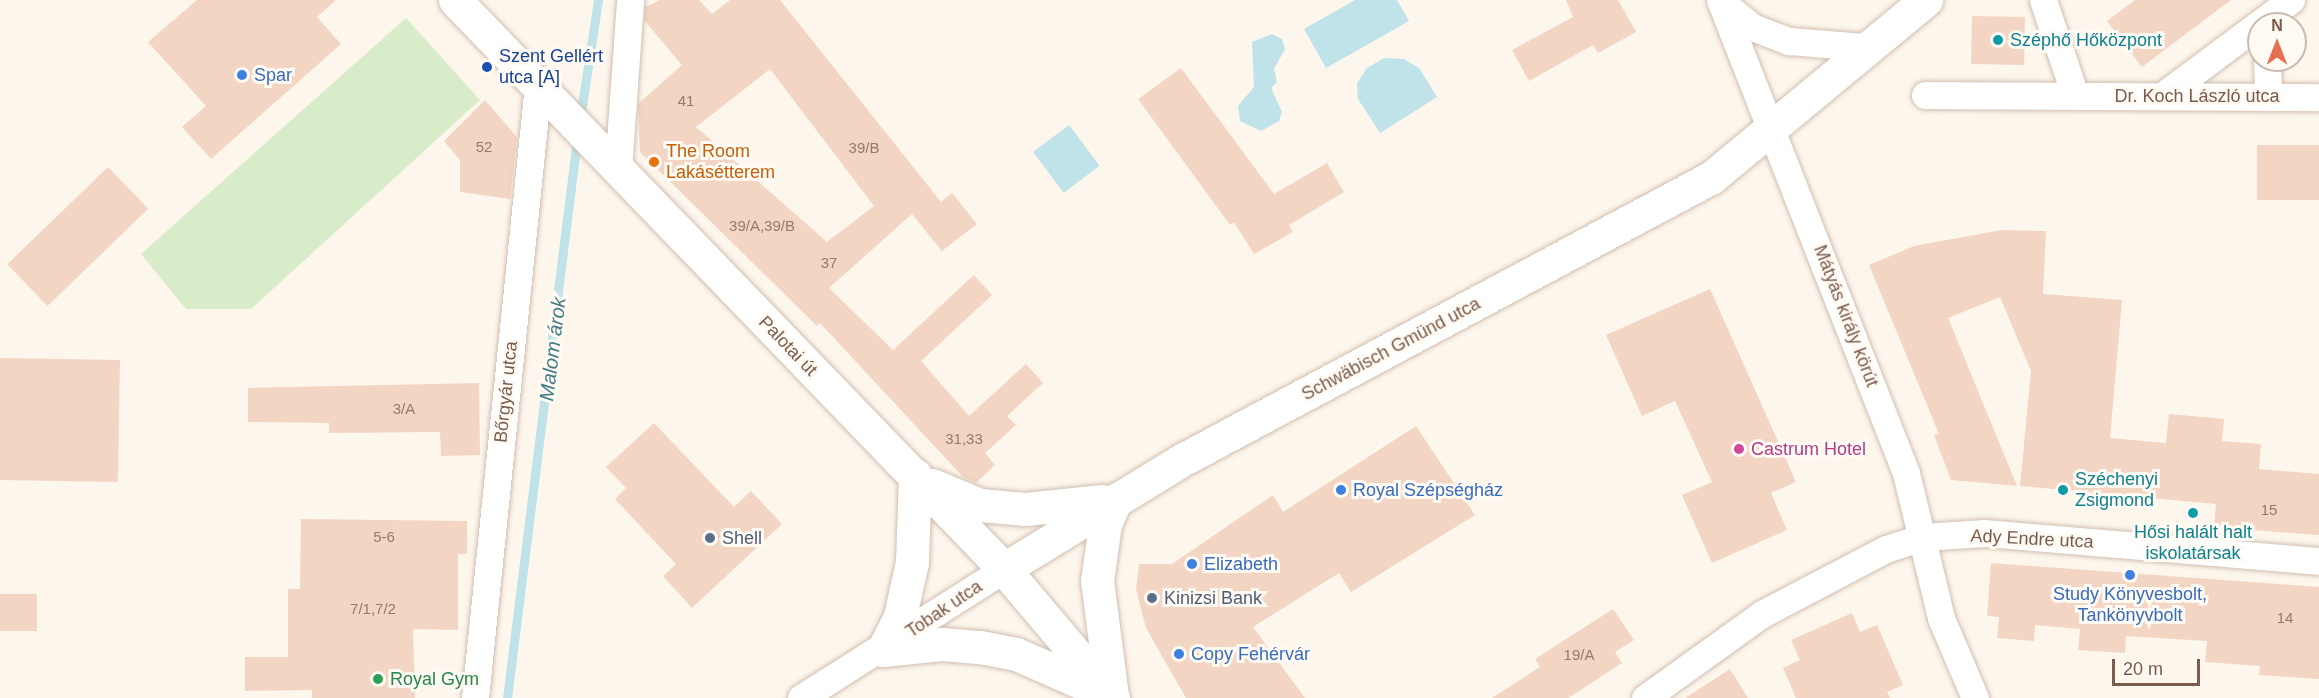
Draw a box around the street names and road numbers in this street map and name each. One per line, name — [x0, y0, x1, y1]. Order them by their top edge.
street label: Dr. Koch László utca — [2114, 85, 2280, 107]
street label: Mátyás király körút — [1809, 242, 1883, 390]
street label: Schwäbisch Gmünd utca — [1298, 293, 1484, 405]
street label: Palotai út — [754, 312, 822, 380]
street label: Bőrgyár utca — [490, 340, 522, 444]
street label: Ady Endre utca — [1970, 525, 2094, 553]
street label: Tobak utca — [902, 576, 986, 642]

